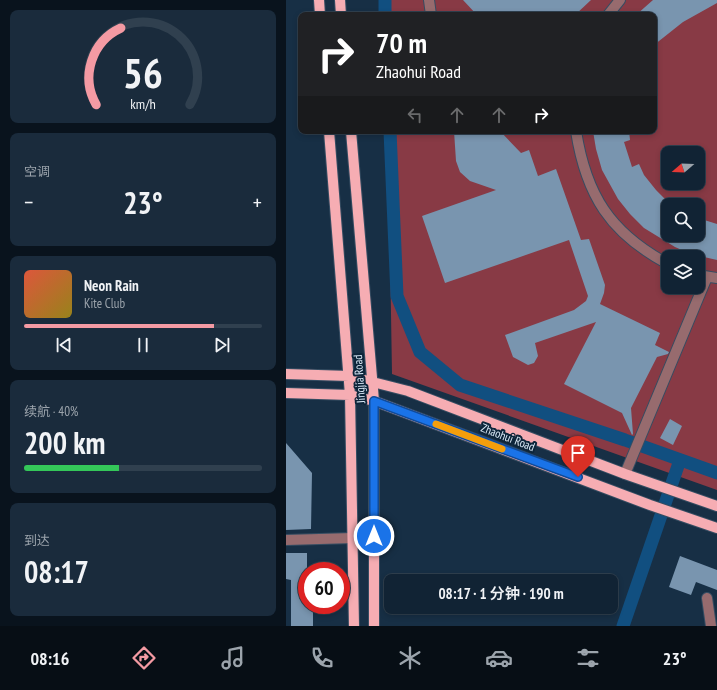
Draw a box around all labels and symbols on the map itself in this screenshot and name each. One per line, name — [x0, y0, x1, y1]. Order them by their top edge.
north arrow — [661, 146, 705, 190]
street label: Jingjia Road — [350, 354, 368, 405]
street label: Zhaohui Road — [479, 420, 537, 454]
pin — [561, 436, 595, 477]
position arrow — [353, 515, 395, 557]
speed limit sign: 60 — [298, 562, 350, 614]

